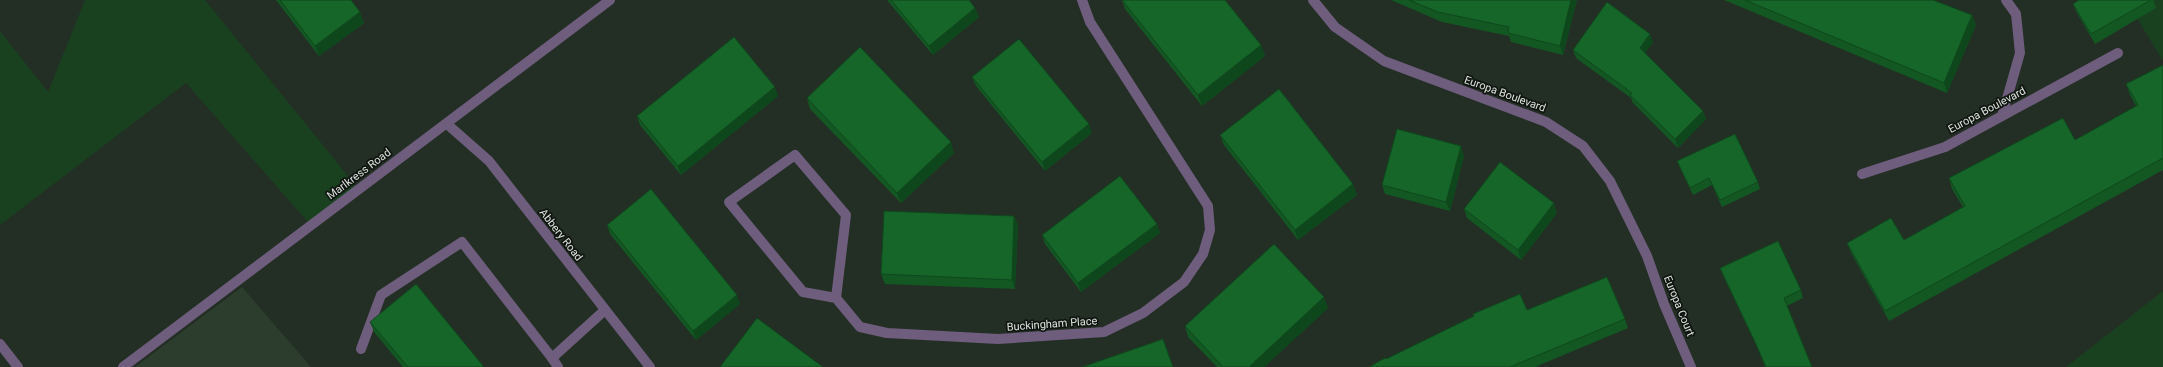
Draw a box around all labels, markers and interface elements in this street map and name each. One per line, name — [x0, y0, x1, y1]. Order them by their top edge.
street label: Europa Boulevard — [1463, 73, 1547, 115]
street label: Europa Boulevard — [1946, 84, 2028, 136]
street label: Marlkress Road — [325, 146, 393, 202]
street label: Abbery Road — [537, 206, 585, 264]
street label: Europa Court — [1661, 274, 1697, 339]
street label: Buckingham Place — [1006, 314, 1098, 334]

